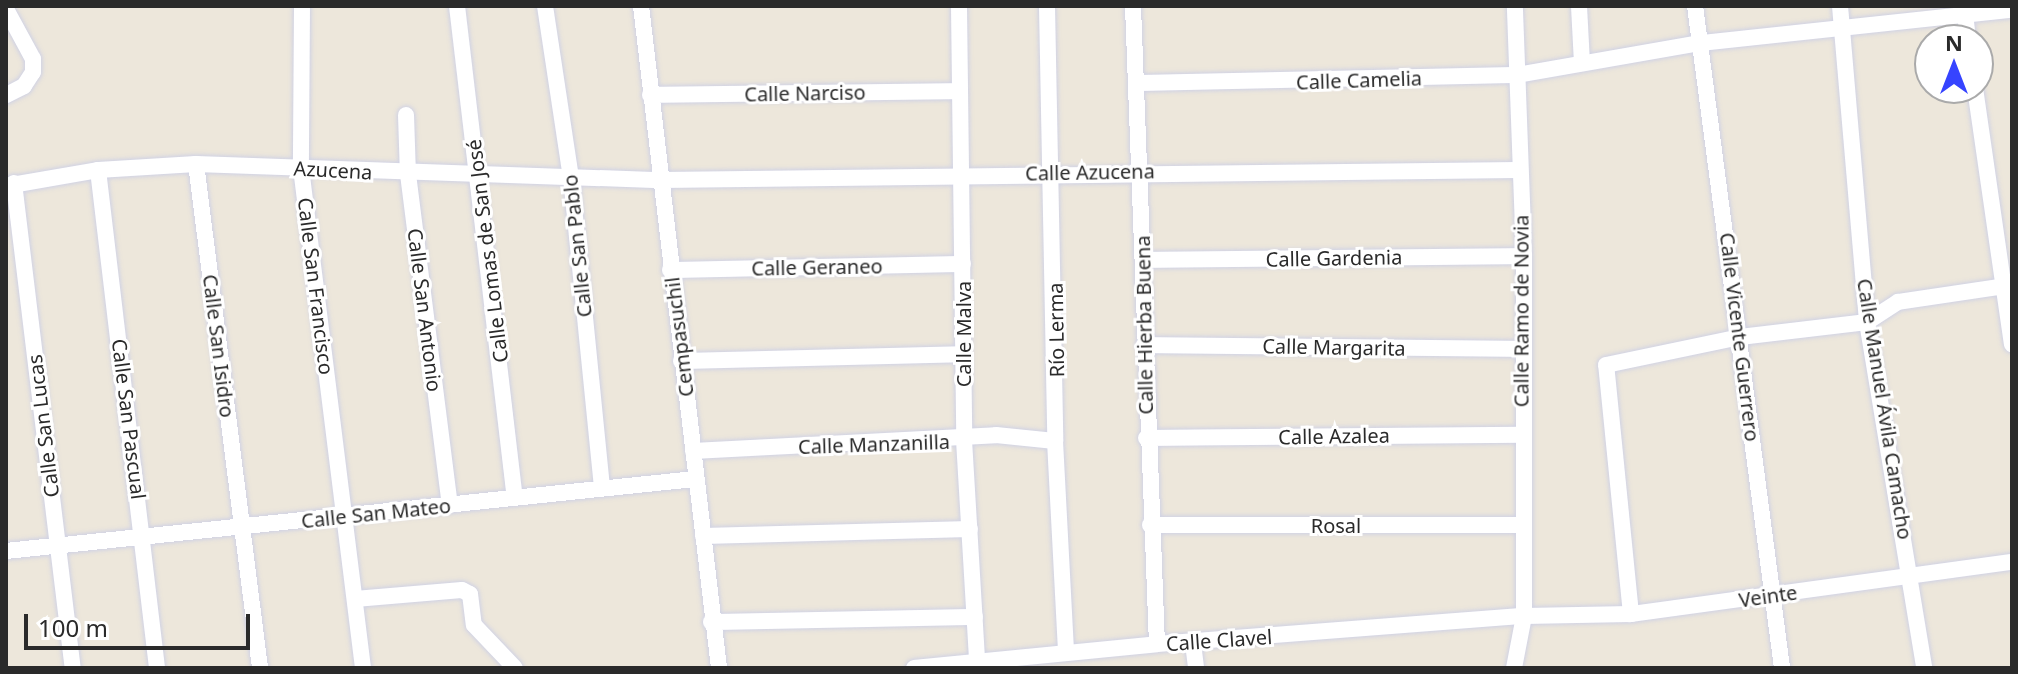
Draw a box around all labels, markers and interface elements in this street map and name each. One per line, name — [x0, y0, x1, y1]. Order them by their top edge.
north arrow — [1914, 24, 1994, 104]
text: N — [1945, 27, 1963, 57]
street label: Calle Camelia — [1296, 66, 1422, 94]
street label: Calle Narciso — [744, 80, 866, 106]
street label: Calle Lomas de San José — [461, 138, 513, 364]
street label: Azucena — [293, 156, 373, 184]
street label: Calle Azucena — [1025, 159, 1155, 185]
street label: Calle San Pablo — [558, 173, 596, 319]
street label: Calle San Francisco — [293, 196, 339, 376]
street label: Calle Ramo de Novia — [1509, 215, 1533, 407]
street label: Calle San Antonio — [403, 227, 447, 393]
street label: Calle Vicente Guerrero — [1715, 231, 1765, 443]
street label: Calle Hierba Buena — [1130, 235, 1158, 415]
street label: Calle Gardenia — [1265, 245, 1403, 271]
street label: Calle Geraneo — [751, 254, 883, 280]
street label: Calle San Isidro — [198, 273, 240, 419]
street label: Cempasuchil — [660, 276, 698, 398]
street label: Calle Manuel Ávila Camacho — [1853, 277, 1917, 541]
street label: Calle Malva — [951, 281, 975, 387]
street label: Río Lerma — [1043, 282, 1069, 378]
street label: Calle Margarita — [1262, 334, 1406, 360]
street label: Calle San Pascual — [107, 337, 151, 501]
street label: Calle San Lucas — [22, 353, 64, 499]
street label: Calle Azalea — [1278, 423, 1390, 449]
street label: Calle Manzanilla — [798, 429, 950, 459]
street label: Calle San Mateo — [300, 493, 452, 533]
street label: Rosal — [1311, 513, 1361, 537]
street label: Veinte — [1737, 580, 1799, 612]
scale bar — [28, 598, 254, 648]
text: 100 m — [38, 611, 108, 644]
street label: Calle Clavel — [1165, 624, 1273, 656]

